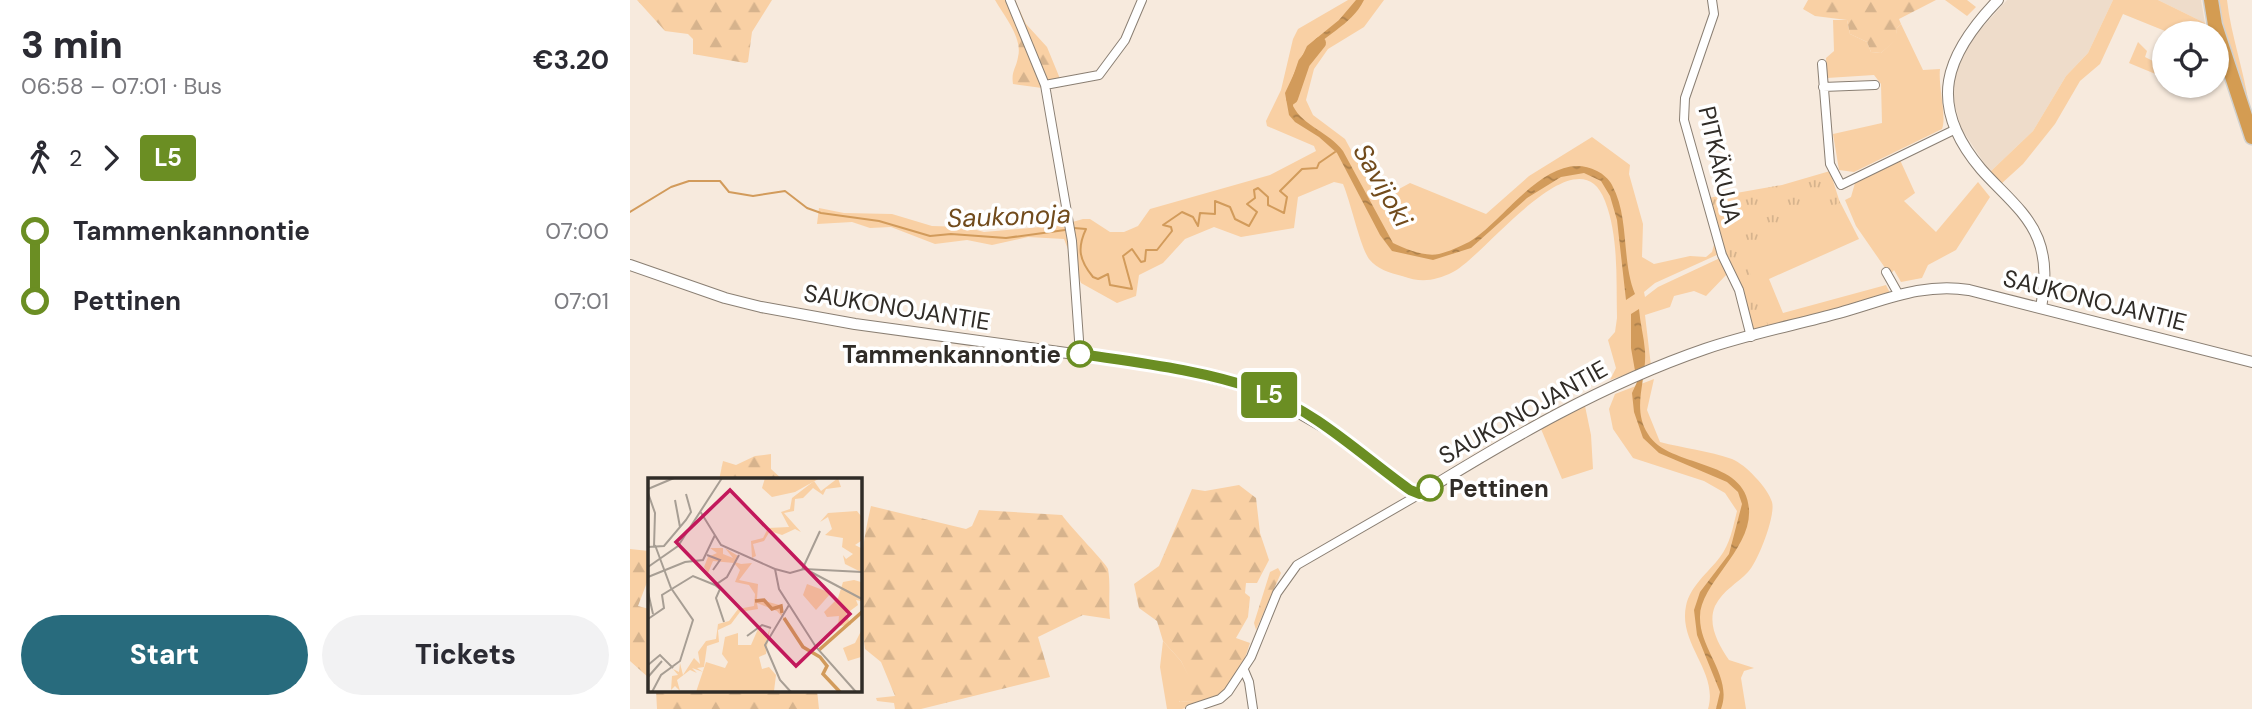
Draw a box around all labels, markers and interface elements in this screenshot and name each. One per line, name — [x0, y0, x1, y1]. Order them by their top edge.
text: 3 min — [21, 20, 123, 70]
map controls — [2152, 21, 2229, 98]
button: locate — [2152, 21, 2229, 98]
text: €3.20 — [533, 43, 609, 77]
text: 06:58 – 07:01 · Bus — [21, 71, 222, 101]
street label: PITKÄKUJA — [1691, 103, 1749, 227]
water label: Savijoki — [1346, 137, 1421, 233]
icon: walk — [21, 139, 59, 177]
icon: forward — [92, 139, 130, 177]
text: L5 — [154, 142, 182, 173]
text: 2 — [69, 143, 82, 173]
water label: Saukonoja — [946, 197, 1072, 235]
text: Tammenkannontie — [73, 214, 310, 248]
text: 07:00 — [545, 216, 609, 246]
street label: SAUKONOJANTIE — [2000, 262, 2190, 338]
street label: SAUKONOJANTIE — [802, 277, 992, 337]
text: Pettinen — [73, 284, 181, 318]
text: 07:01 — [554, 286, 609, 316]
place label: Tammenkannontie — [842, 339, 1061, 370]
marker: Tammenkannontie — [1067, 341, 1093, 367]
street label: SAUKONOJANTIE — [1433, 353, 1613, 471]
line badge: L5 — [1238, 372, 1300, 418]
text: L5 — [1255, 379, 1283, 410]
place label: Pettinen — [1449, 473, 1549, 504]
marker: Pettinen — [1417, 475, 1443, 501]
inset map — [648, 478, 861, 692]
button: Start — [21, 615, 308, 695]
button: Tickets — [322, 615, 609, 695]

